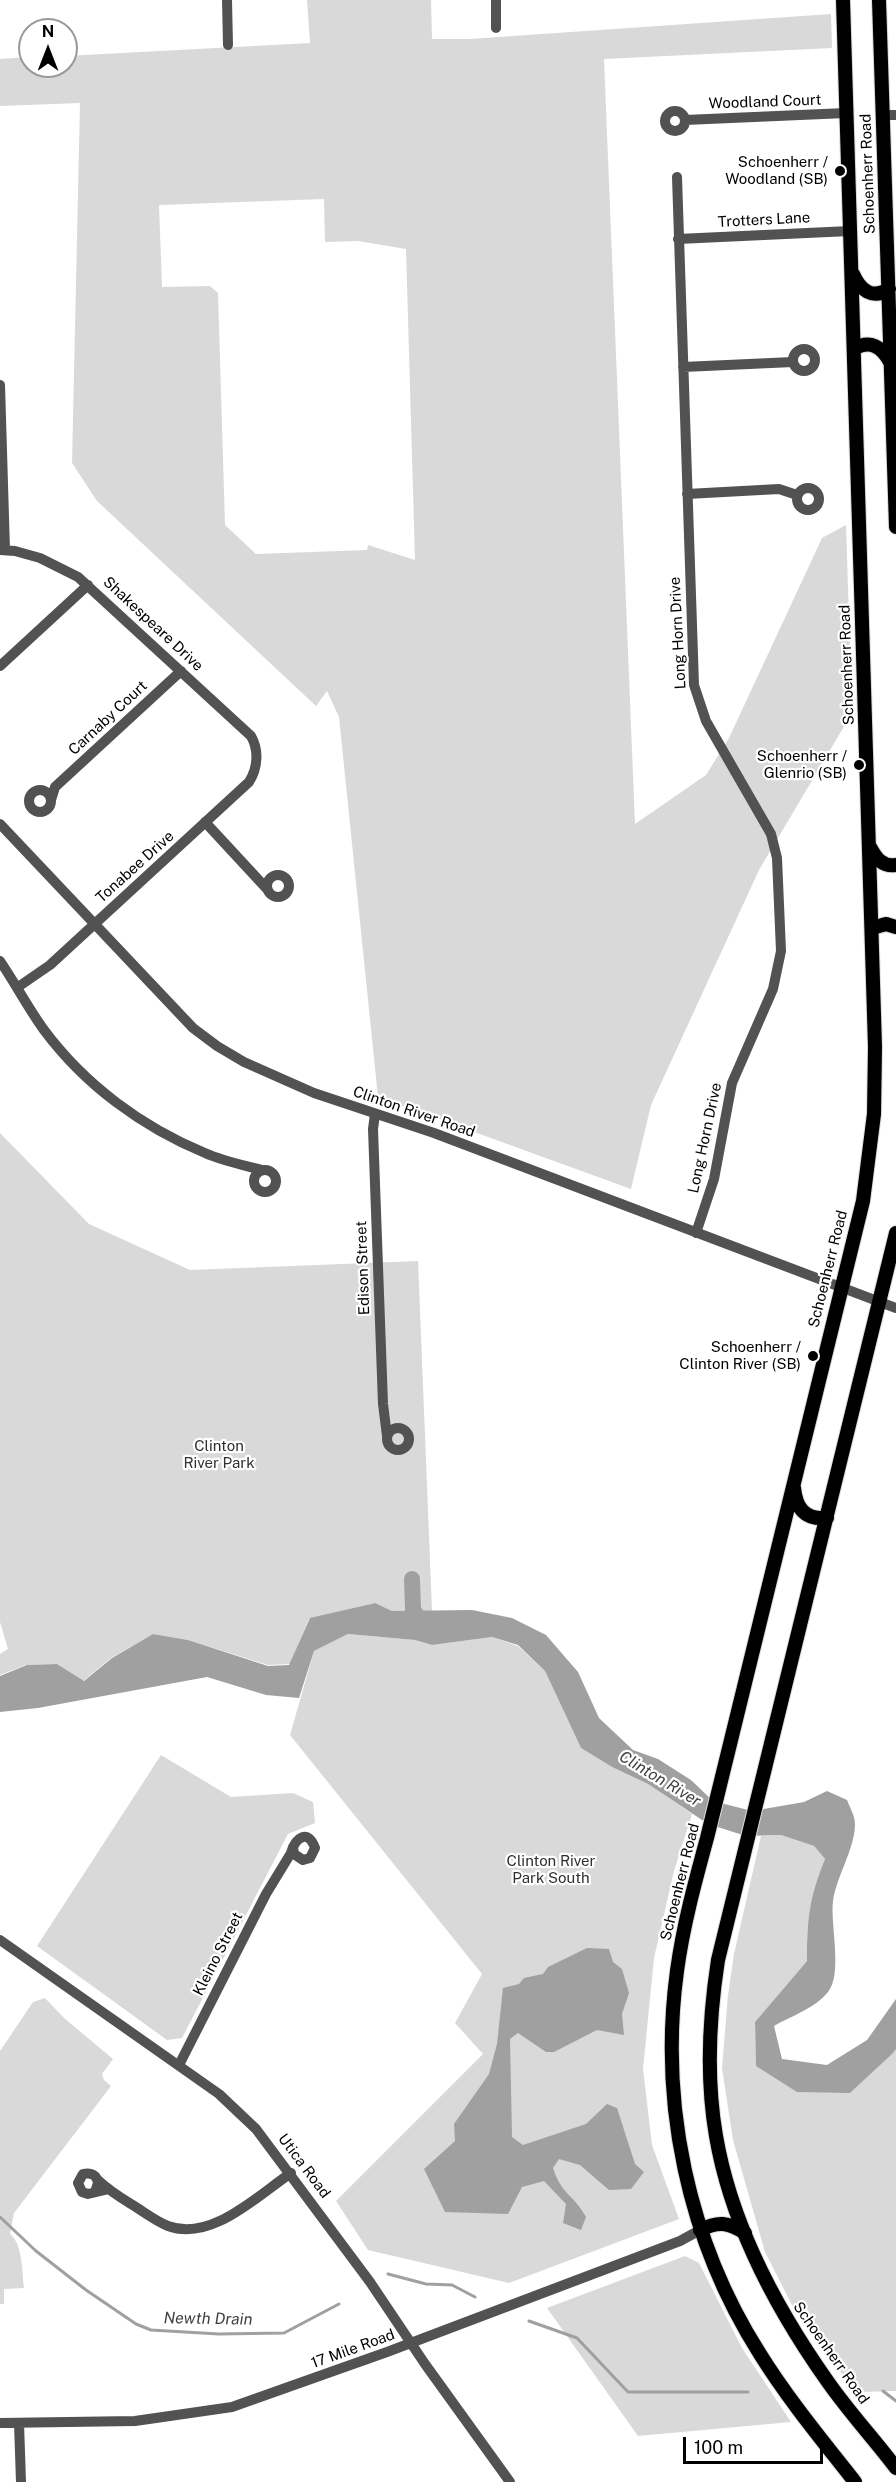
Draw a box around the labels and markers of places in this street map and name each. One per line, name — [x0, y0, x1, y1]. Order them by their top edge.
place label: Schoenherr / Woodland (SB) — [725, 153, 828, 188]
marker: Schoenherr / Woodland (SB) — [833, 164, 847, 178]
place label: Schoenherr / Glenrio (SB) — [757, 747, 847, 782]
marker: Schoenherr / Glenrio (SB) — [852, 758, 866, 772]
place label: Schoenherr / Clinton River (SB) — [679, 1338, 801, 1373]
marker: Schoenherr / Clinton River (SB) — [806, 1349, 820, 1363]

